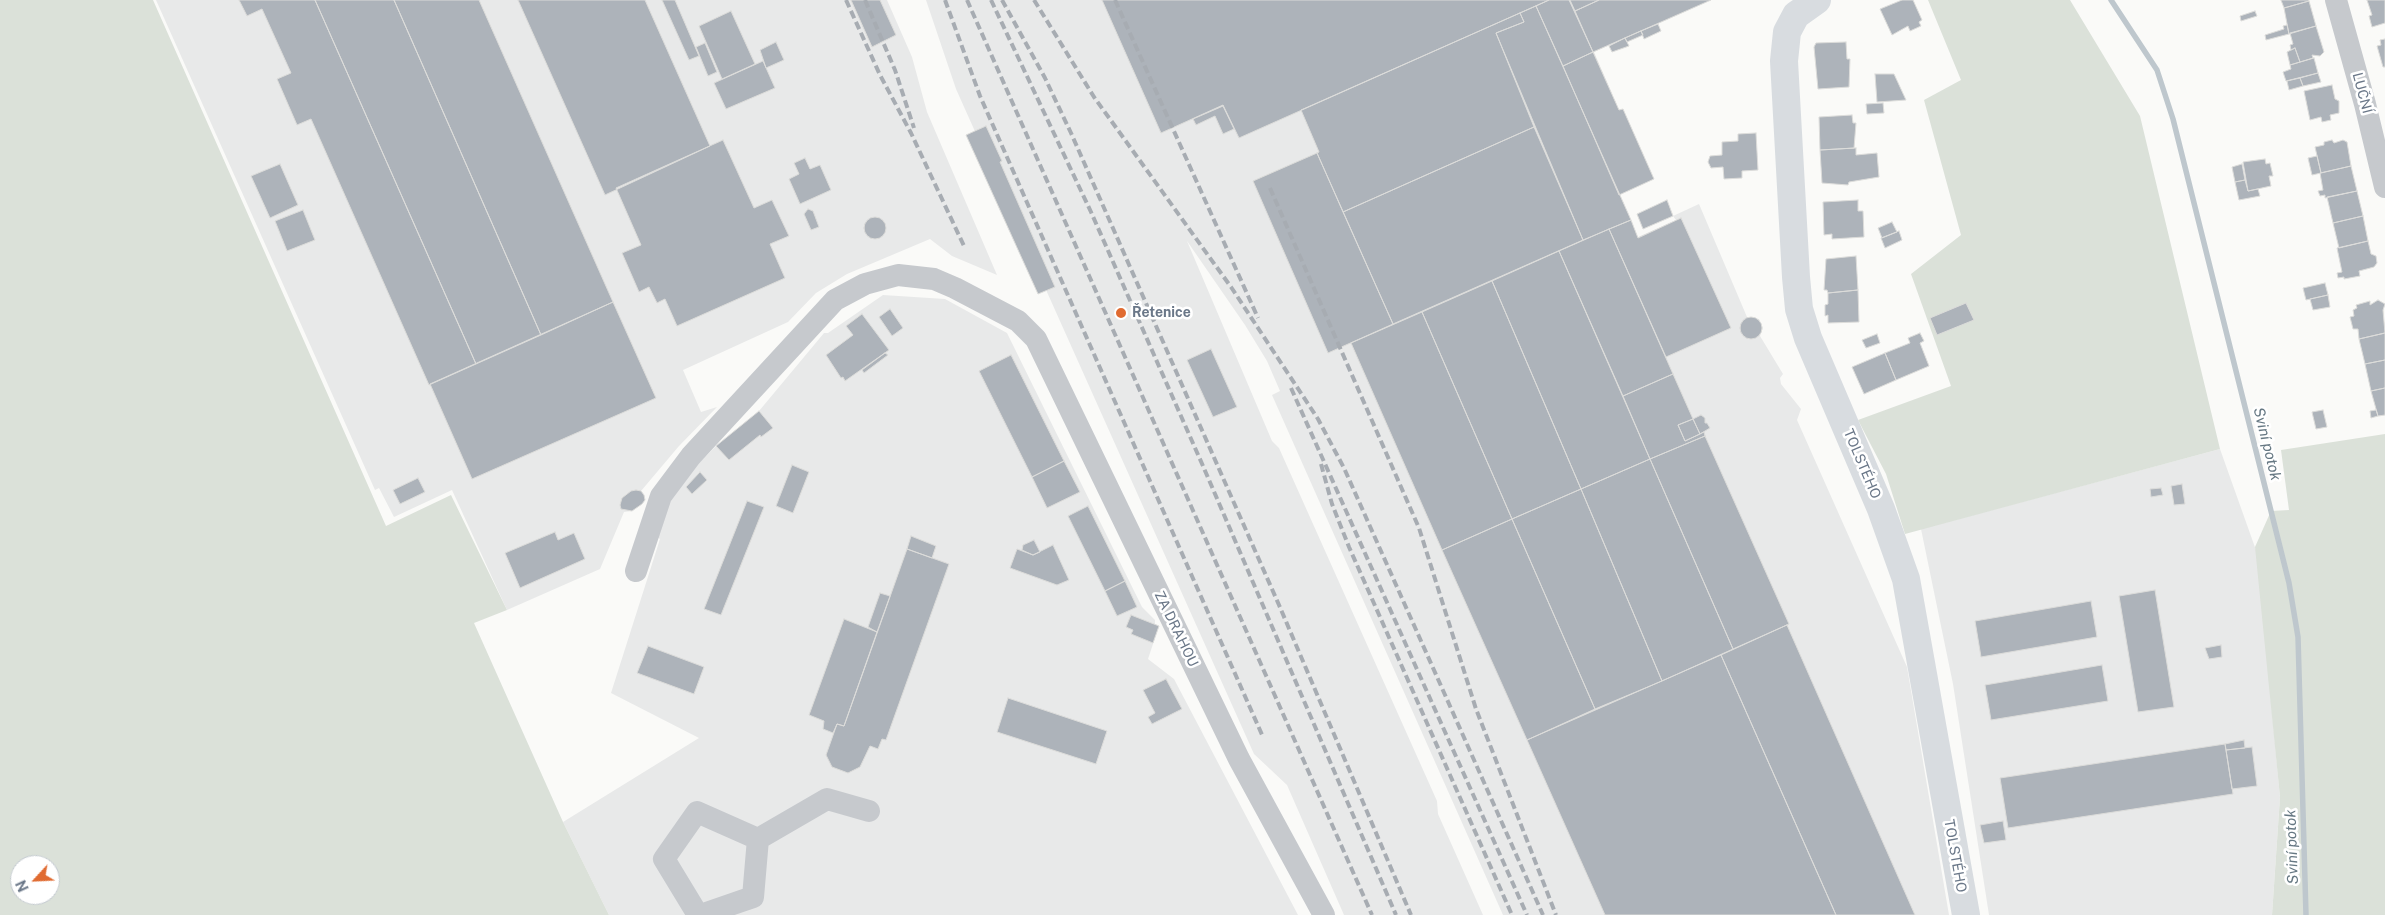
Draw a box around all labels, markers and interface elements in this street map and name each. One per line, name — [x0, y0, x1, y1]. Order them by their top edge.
street label: LUČNÍ — [2348, 71, 2376, 115]
place label: Řetenice — [1132, 305, 1191, 321]
marker: Řetenice — [1114, 306, 1128, 320]
water label: Sviní potok — [2249, 406, 2285, 482]
street label: TOLSTÉHO — [1840, 427, 1884, 501]
street label: ZA DRAHOU — [1150, 588, 1202, 670]
water label: Sviní potok — [2282, 809, 2302, 885]
street label: TOLSTÉHO — [1940, 818, 1970, 894]
north arrow — [10, 855, 60, 905]
text: N — [13, 878, 32, 894]

